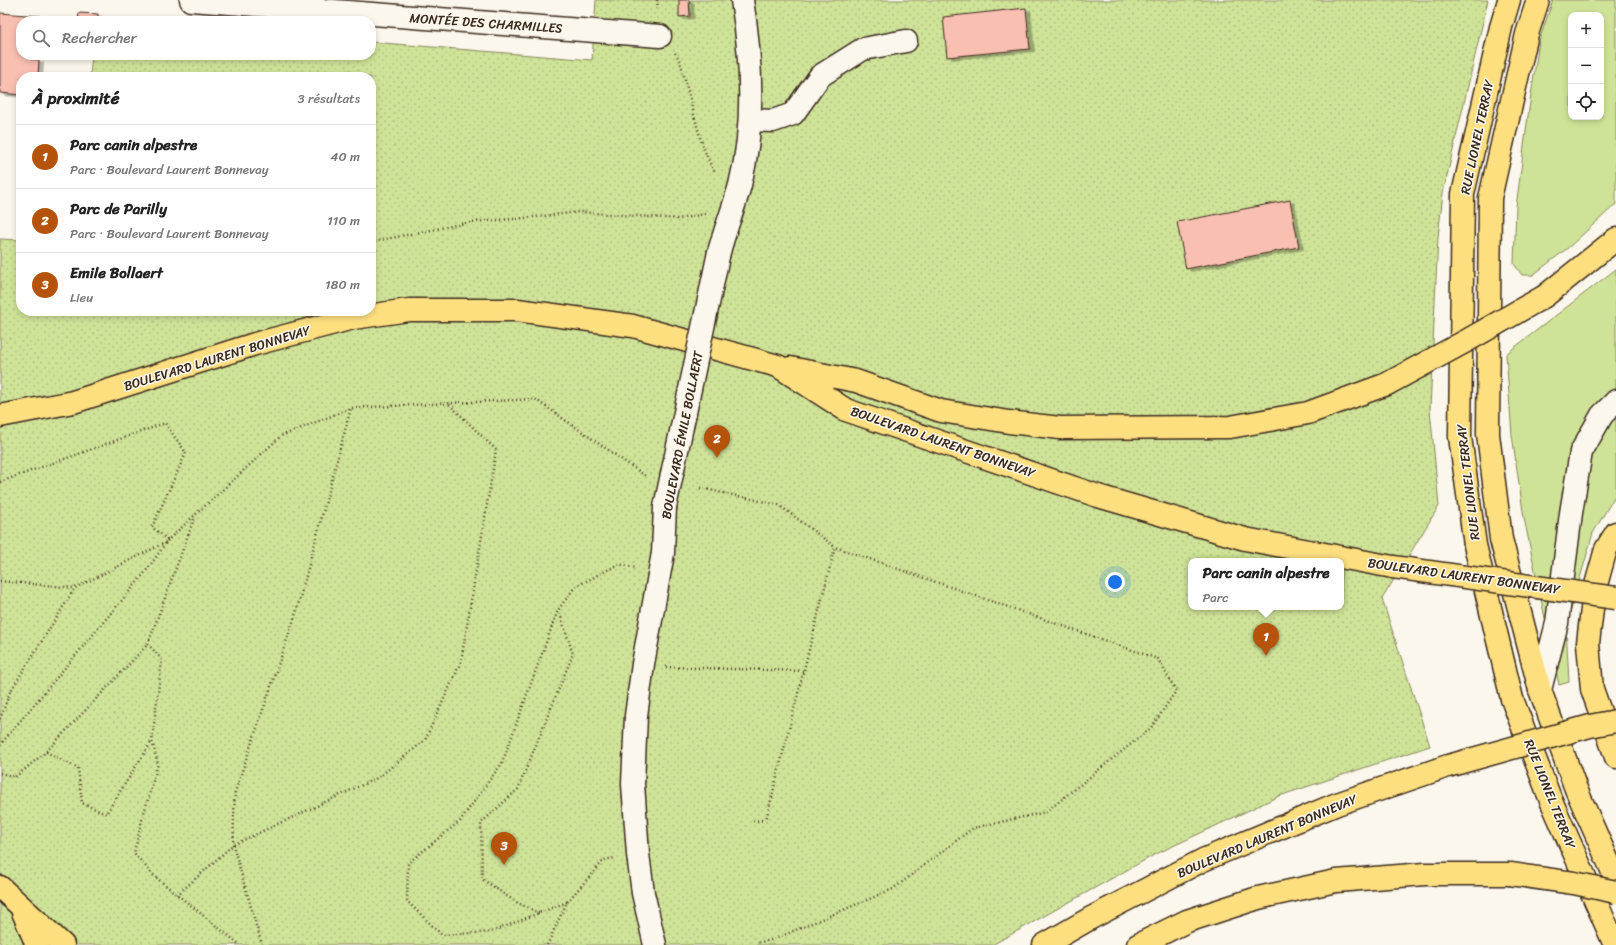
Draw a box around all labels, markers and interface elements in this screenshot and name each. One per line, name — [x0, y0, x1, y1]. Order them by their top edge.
street label: MONTÉE DES CHARMILLES — [409, 6, 563, 40]
map controls — [1568, 12, 1604, 120]
button: + — [1568, 12, 1604, 48]
search box — [16, 16, 376, 60]
text: Rechercher — [62, 25, 137, 51]
icon: search — [30, 27, 52, 49]
button: − — [1568, 48, 1604, 84]
street label: RUE LIONEL TERRAY — [1454, 77, 1501, 197]
text: À proximité — [32, 83, 119, 113]
button: locate — [1568, 84, 1604, 120]
text: 3 résultats — [298, 87, 360, 110]
text: Parc canin alpestre — [70, 132, 197, 158]
text: 1 — [42, 145, 48, 168]
text: 40 m — [330, 145, 360, 168]
text: Parc · Boulevard Laurent Bonnevay — [70, 158, 268, 181]
text: Parc de Parilly — [70, 196, 167, 222]
text: 2 — [41, 209, 49, 232]
text: 110 m — [327, 209, 360, 232]
text: Parc · Boulevard Laurent Bonnevay — [70, 222, 268, 245]
text: Emile Bollaert — [70, 260, 163, 286]
text: 3 — [41, 273, 49, 296]
text: 180 m — [325, 273, 360, 296]
text: Lieu — [70, 286, 93, 309]
street label: BOULEVARD LAURENT BONNEVAY — [121, 318, 314, 397]
street label: BOULEVARD ÉMILE BOLLAERT — [654, 347, 710, 521]
street label: BOULEVARD LAURENT BONNEVAY — [848, 400, 1039, 485]
street label: RUE LIONEL TERRAY — [1449, 422, 1487, 541]
pin: 2 — [704, 425, 730, 458]
street label: BOULEVARD LAURENT BONNEVAY — [1366, 551, 1562, 601]
popup — [1188, 558, 1344, 610]
text: Parc canin alpestre — [1202, 560, 1330, 586]
your location — [1105, 572, 1125, 592]
text: Parc — [1202, 586, 1229, 609]
pin: 1 — [1253, 623, 1279, 656]
street label: RUE LIONEL TERRAY — [1517, 736, 1583, 853]
street label: BOULEVARD LAURENT BONNEVAY — [1173, 787, 1362, 884]
pin: 3 — [491, 832, 517, 865]

